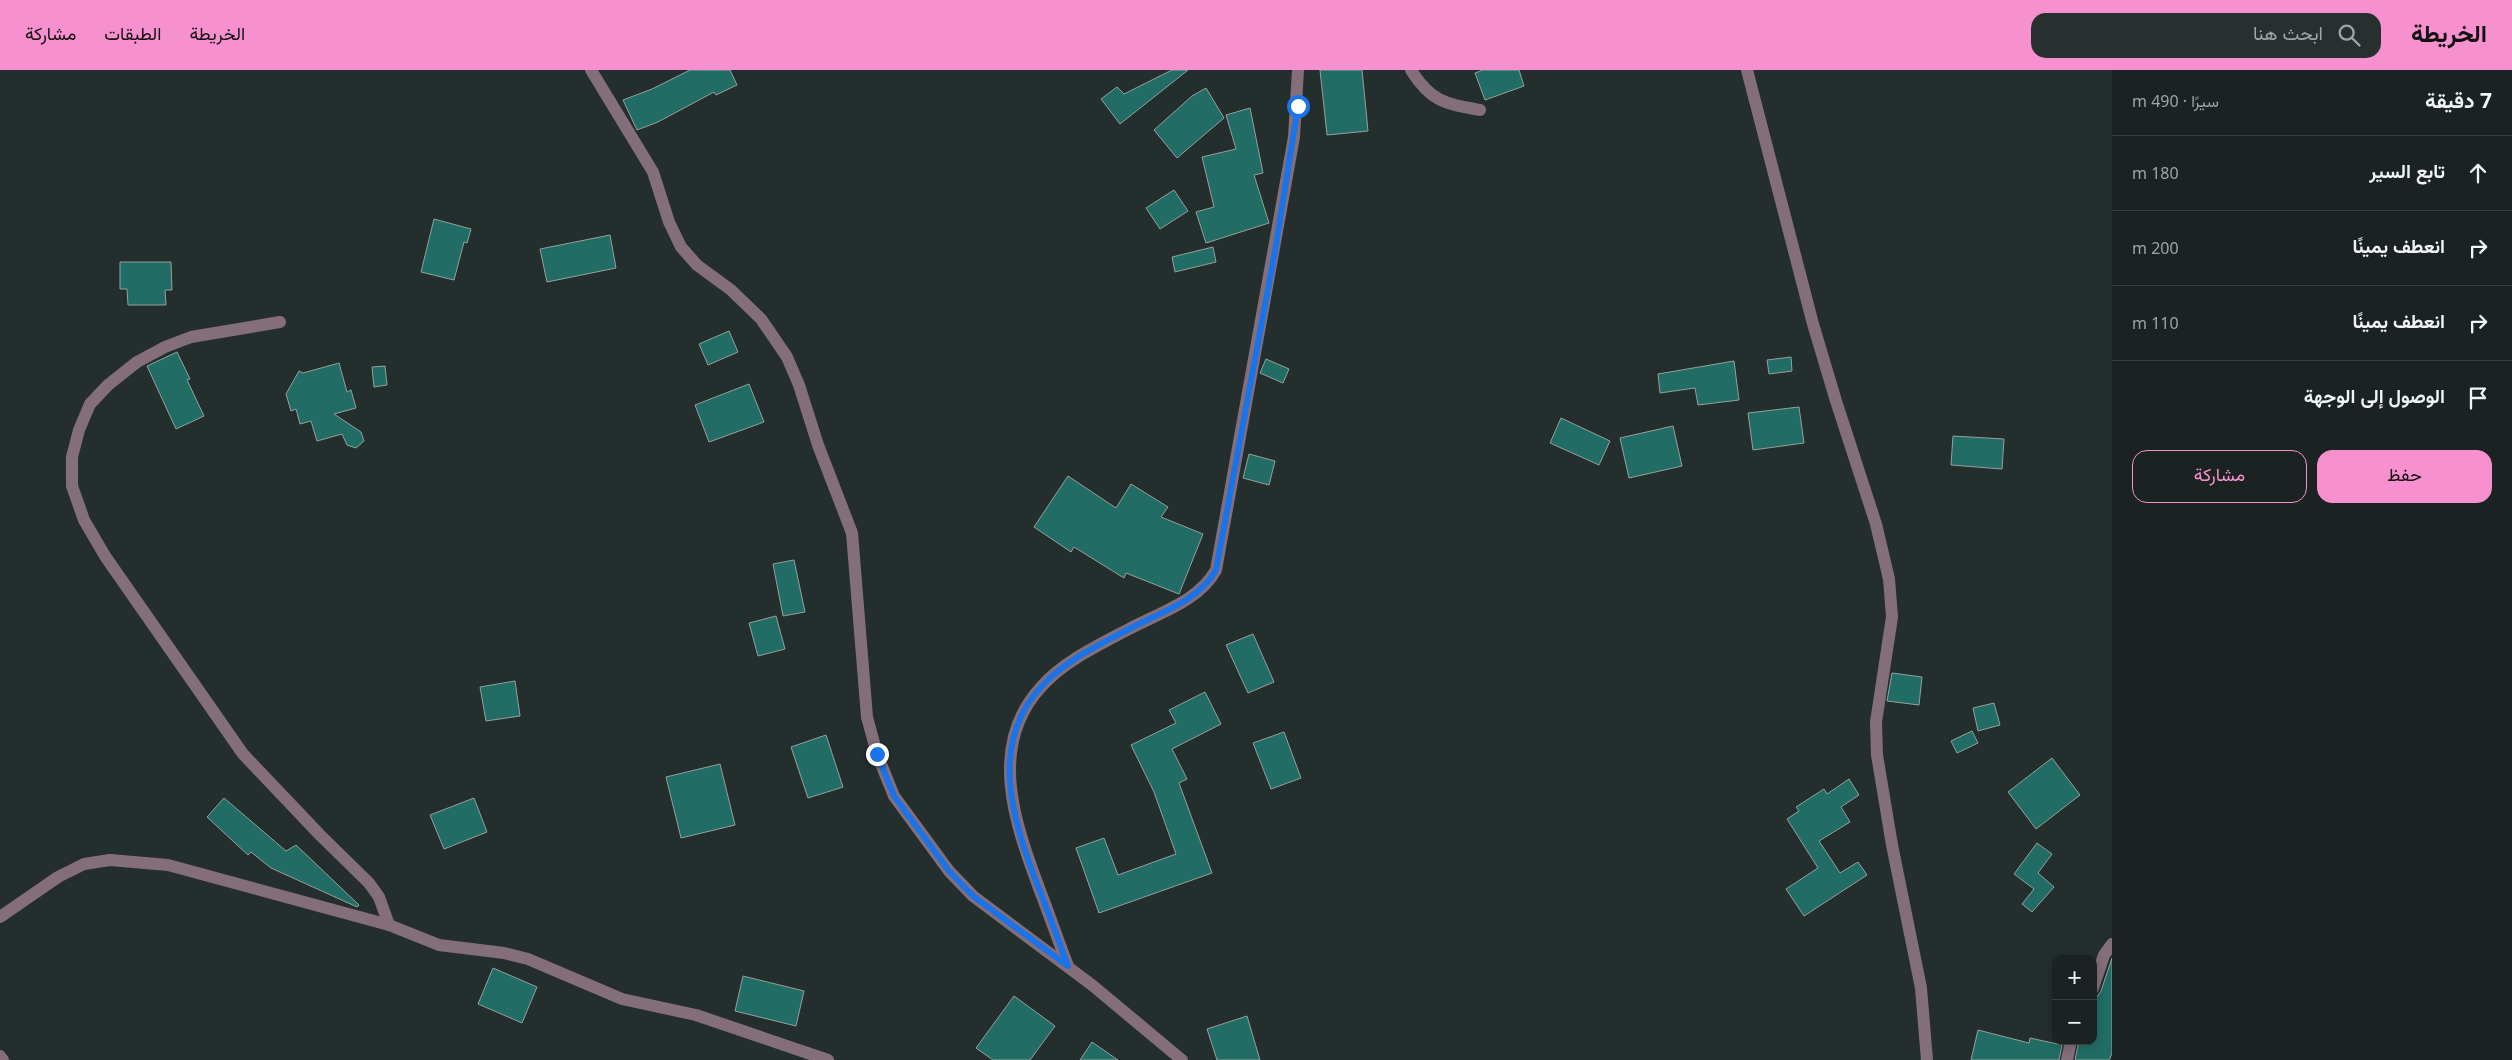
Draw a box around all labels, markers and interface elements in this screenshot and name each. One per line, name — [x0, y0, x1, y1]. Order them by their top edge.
search box — [2031, 13, 2381, 58]
text: الخريطة — [2411, 16, 2487, 49]
text: ابحث هنا — [2253, 20, 2323, 46]
text: مشاركة — [25, 21, 76, 45]
text: الطبقات — [104, 21, 161, 45]
text: الخريطة — [189, 21, 245, 45]
icon: search — [2335, 21, 2363, 49]
text: 7 دقيقة — [2425, 86, 2492, 114]
text: سيرًا · 490 m — [2132, 90, 2219, 112]
route start — [1287, 95, 1310, 118]
text: تابع السير — [2369, 158, 2445, 184]
icon: ahead — [2464, 159, 2492, 187]
text: 180 m — [2132, 162, 2179, 184]
text: انعطف يمينًا — [2352, 233, 2445, 259]
icon: right — [2464, 234, 2492, 262]
text: 200 m — [2132, 237, 2179, 259]
text: انعطف يمينًا — [2352, 308, 2445, 334]
icon: right — [2464, 309, 2492, 337]
text: 110 m — [2132, 312, 2179, 334]
text: الوصول إلى الوجهة — [2304, 383, 2445, 409]
icon: arrive — [2464, 384, 2492, 412]
button: مشاركة — [2132, 450, 2307, 503]
button: حفظ — [2317, 450, 2492, 503]
route end — [866, 743, 889, 766]
map controls — [2052, 955, 2097, 1045]
button: + — [2052, 955, 2097, 1000]
button: − — [2052, 1000, 2097, 1045]

